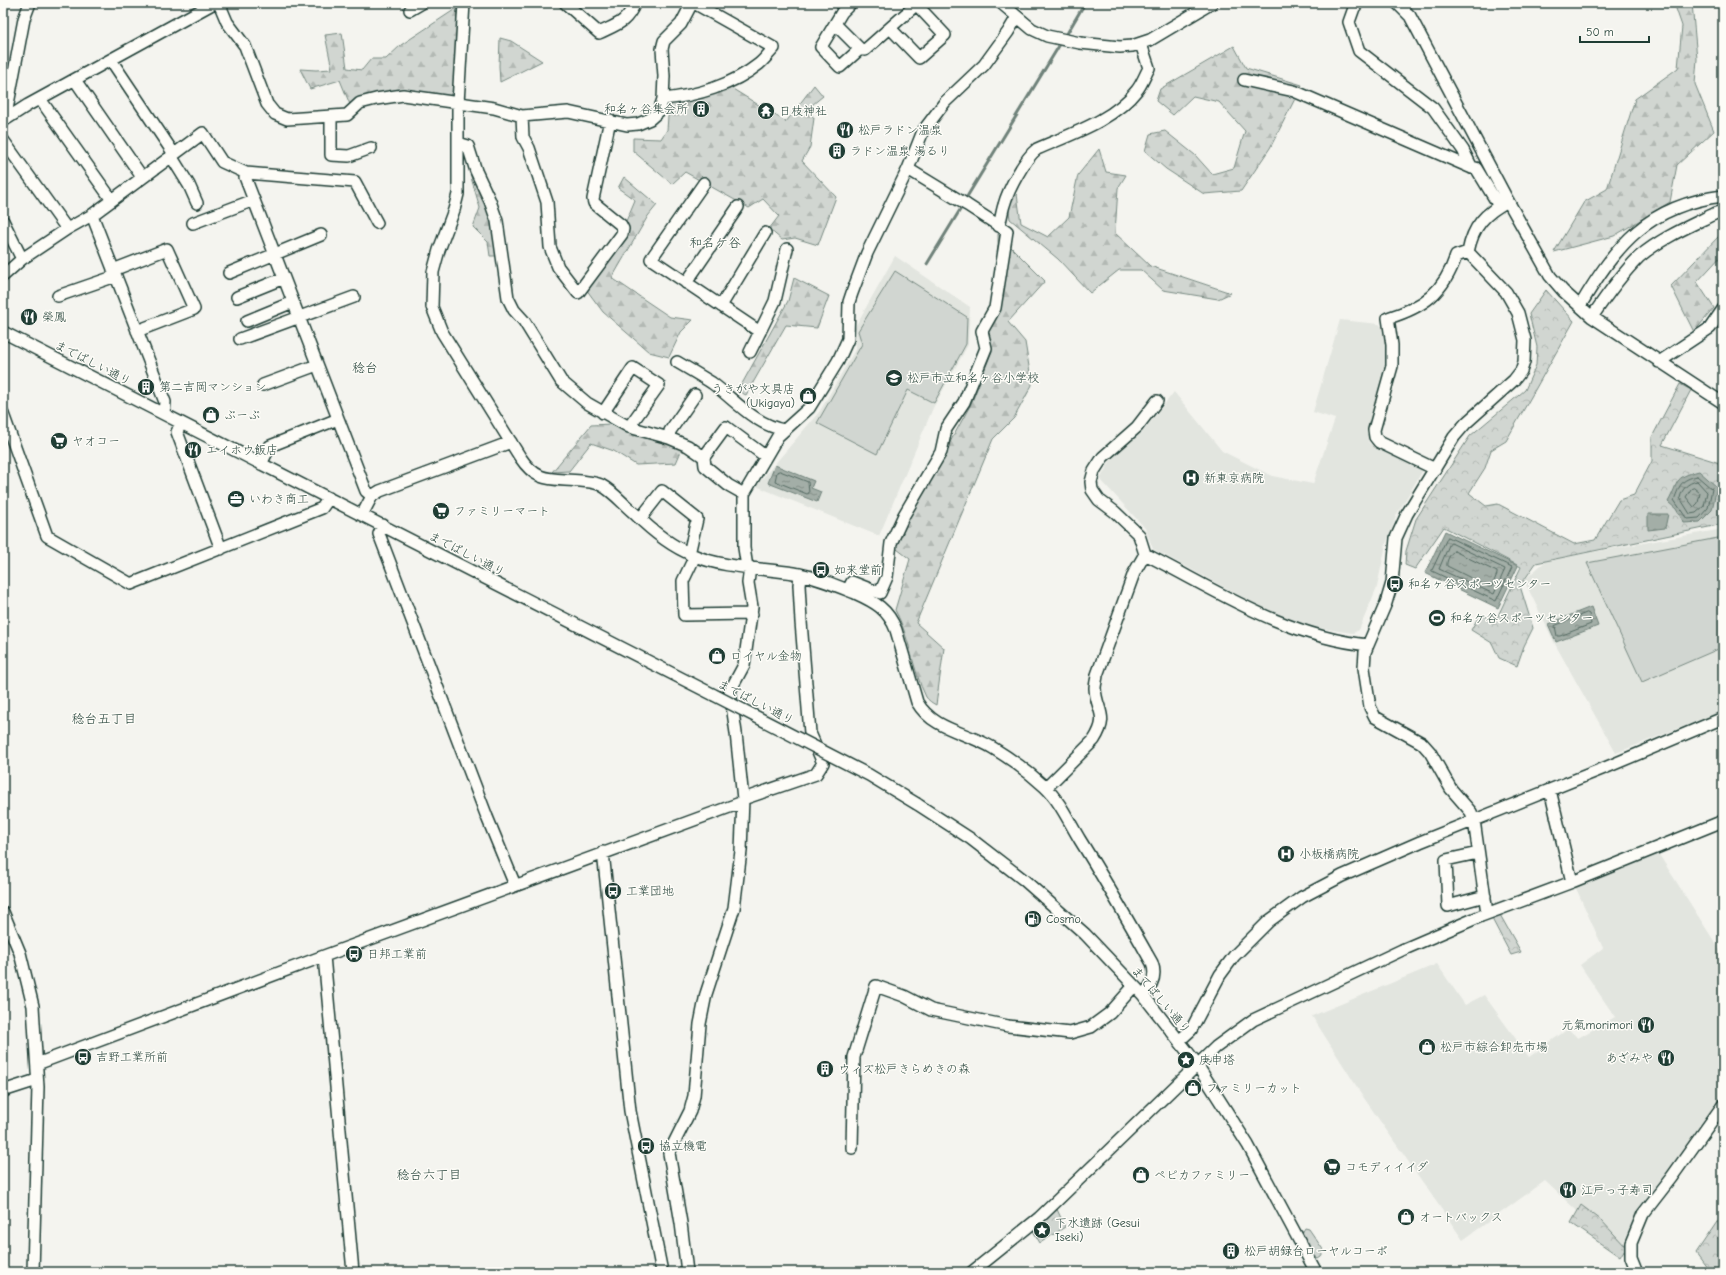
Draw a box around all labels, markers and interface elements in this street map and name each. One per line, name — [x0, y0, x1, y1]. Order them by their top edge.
scale bar — [1580, 18, 1649, 44]
text: 50 m — [1586, 25, 1614, 39]
building icon: 和名ヶ谷集会所 — [691, 99, 711, 119]
temple icon: 日枝神社 — [756, 101, 776, 121]
place label: 和名ヶ谷集会所 — [604, 102, 688, 116]
place label: 日枝神社 — [779, 104, 827, 118]
restaurant icon: 松戸ラドン温泉 — [835, 120, 855, 140]
place label: 松戸ラドン温泉 — [858, 123, 942, 137]
building icon: ラドン温泉 湯るり — [827, 141, 847, 161]
place label: ラドン温泉 湯るり — [850, 144, 950, 158]
district label: 和名ケ谷 — [689, 235, 741, 250]
restaurant icon: 榮鳳 — [19, 307, 39, 327]
place label: 榮鳳 — [42, 310, 66, 324]
street label: までばしい通り — [53, 338, 133, 388]
district label: 稔台 — [352, 360, 378, 375]
school or university icon: 松戸市立和名ヶ谷小学校 — [884, 368, 904, 388]
place label: 松戸市立和名ヶ谷小学校 — [907, 371, 1039, 385]
building icon: 第二吉岡マンション — [136, 377, 156, 397]
place label: 第二吉岡マンション — [159, 380, 267, 394]
place label: うきがや文具店 (Ukigaya) — [711, 382, 795, 410]
shop icon: うきがや文具店 (Ukigaya) — [798, 386, 818, 406]
shop icon: ぶーぶ — [201, 405, 221, 425]
place label: ぶーぶ — [224, 408, 260, 422]
supermarket icon: ヤオコー — [49, 431, 69, 451]
place label: ヤオコー — [72, 434, 120, 448]
restaurant icon: エイホウ飯店 — [183, 440, 203, 460]
place label: エイホウ飯店 — [206, 443, 278, 457]
hospital icon: 新東京病院 — [1181, 468, 1201, 488]
place label: 新東京病院 — [1204, 471, 1264, 485]
office icon: いわき商工 — [226, 489, 246, 509]
place label: いわき商工 — [249, 492, 309, 506]
supermarket icon: ファミリーマート — [431, 501, 451, 521]
place label: ファミリーマート — [454, 504, 550, 518]
street label: までばしい通り — [427, 529, 507, 579]
bus stop icon: 如来堂前 — [811, 560, 831, 580]
place label: 如来堂前 — [834, 563, 882, 577]
bus stop icon: 和名ヶ谷スポーツセンター — [1385, 574, 1405, 594]
place label: 和名ヶ谷スポーツセンター — [1408, 577, 1551, 591]
sports icon: 和名ケ谷スポーツセンター — [1427, 608, 1447, 628]
place label: 和名ケ谷スポーツセンター — [1450, 611, 1593, 625]
shop icon: ロイヤル金物 — [707, 646, 727, 666]
place label: ロイヤル金物 — [730, 649, 802, 663]
street label: までばしい通り — [716, 677, 796, 727]
district label: 稔台五丁目 — [71, 711, 137, 726]
hospital icon: 小板橋病院 — [1276, 844, 1296, 864]
place label: 小板橋病院 — [1299, 847, 1359, 861]
bus stop icon: 工業団地 — [603, 881, 623, 901]
place label: 工業団地 — [626, 884, 674, 898]
fuel station icon: Cosmo — [1023, 909, 1043, 929]
place label: Cosmo — [1046, 912, 1081, 926]
bus stop icon: 日邦工業前 — [344, 944, 364, 964]
place label: 日邦工業前 — [367, 947, 427, 961]
street label: まてばしい通り — [1129, 963, 1193, 1037]
restaurant icon: 元氣morimori — [1636, 1015, 1656, 1035]
place label: 元氣morimori — [1561, 1018, 1633, 1032]
shop icon: 松戸市綜合卸売市場 — [1417, 1037, 1437, 1057]
place label: 松戸市綜合卸売市場 — [1440, 1040, 1548, 1054]
bus stop icon: 吉野工業所前 — [73, 1047, 93, 1067]
restaurant icon: あざみや — [1656, 1048, 1676, 1068]
place label: 吉野工業所前 — [96, 1050, 168, 1064]
place icon: 庚申塔 — [1176, 1050, 1196, 1070]
place label: あざみや — [1606, 1051, 1653, 1065]
place label: 庚申塔 — [1199, 1053, 1235, 1067]
building icon: ウィズ松戸きらめきの森 — [815, 1059, 835, 1079]
place label: ウィズ松戸きらめきの森 — [838, 1062, 970, 1076]
shop icon: ファミリーカット — [1183, 1078, 1203, 1098]
place label: ファミリーカット — [1206, 1081, 1302, 1095]
bus stop icon: 協立機電 — [636, 1136, 656, 1156]
place label: 協立機電 — [659, 1139, 707, 1153]
supermarket icon: コモディイイダ — [1322, 1157, 1342, 1177]
place label: コモディイイダ — [1345, 1160, 1428, 1174]
shop icon: ペピカファミリー — [1131, 1165, 1151, 1185]
district label: 稔台六丁目 — [396, 1167, 462, 1182]
place label: ペピカファミリー — [1154, 1168, 1250, 1182]
restaurant icon: 江戸っ子寿司 — [1558, 1180, 1578, 1200]
place label: 江戸っ子寿司 — [1581, 1183, 1653, 1197]
shop icon: オートバックス — [1396, 1207, 1416, 1227]
place label: オートバックス — [1419, 1210, 1503, 1224]
place label: 下水遺跡 (Gesui Iseki) — [1055, 1216, 1140, 1244]
place icon: 下水遺跡 (Gesui Iseki) — [1032, 1220, 1052, 1240]
building icon: 松戸胡録台ローヤルコーポ — [1221, 1241, 1241, 1261]
place label: 松戸胡録台ローヤルコーポ — [1244, 1244, 1388, 1258]

